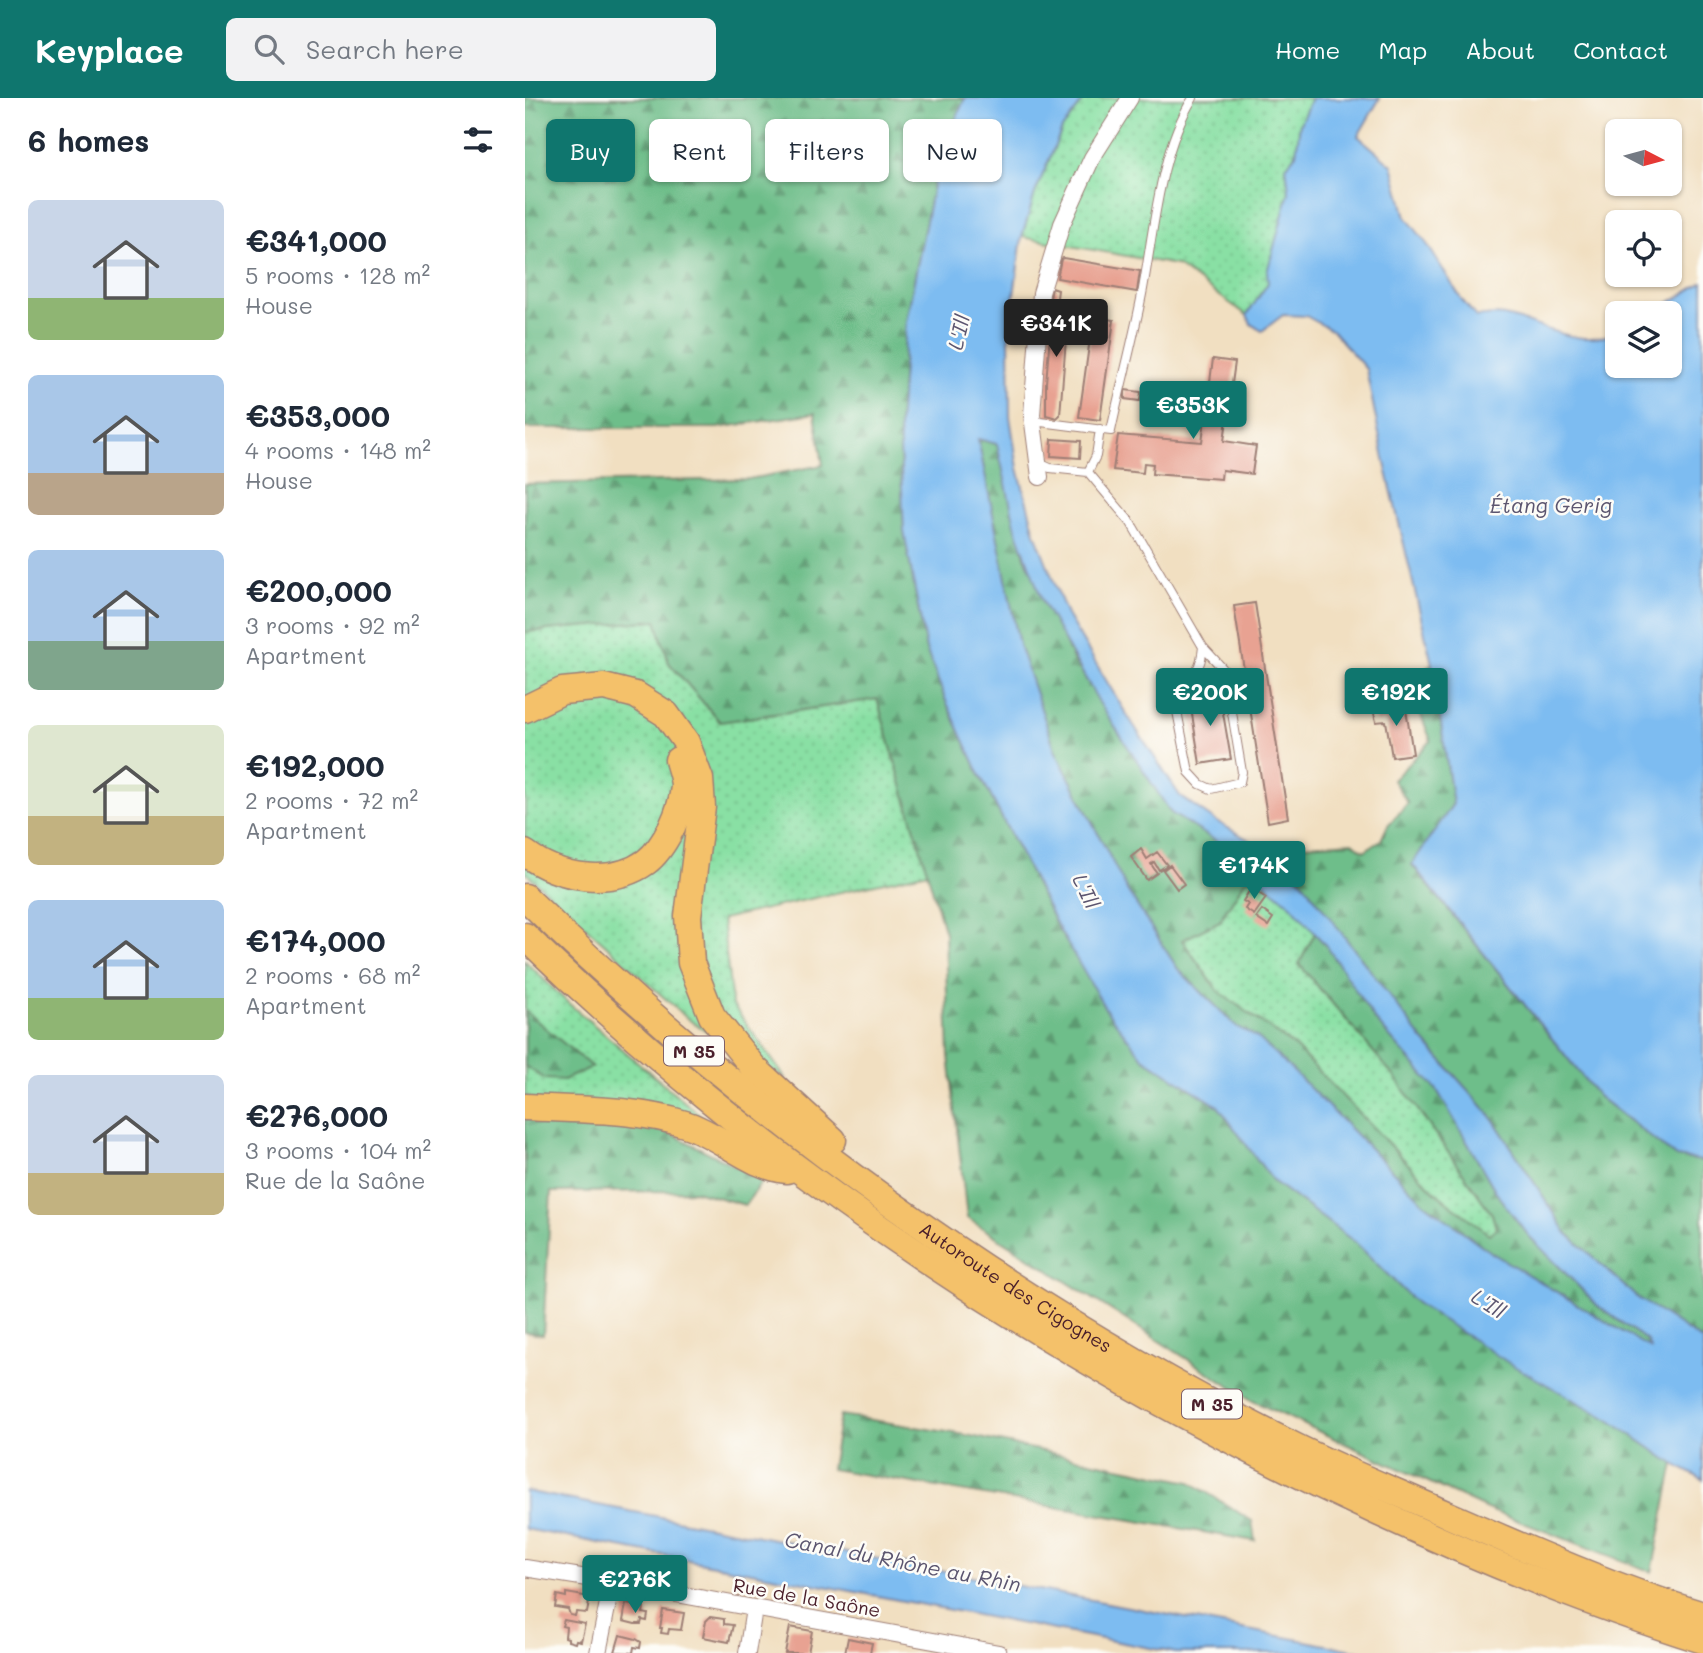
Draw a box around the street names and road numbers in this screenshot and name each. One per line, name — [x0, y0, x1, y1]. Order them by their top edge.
road number: M 35 — [664, 1036, 724, 1066]
street label: Autoroute des Cigognes — [915, 1215, 1117, 1357]
road number: M 35 — [1182, 1390, 1242, 1419]
street label: Rue de la Saône — [731, 1572, 883, 1622]

